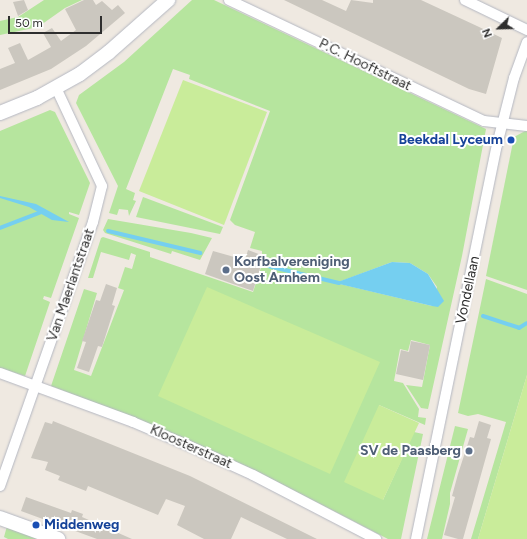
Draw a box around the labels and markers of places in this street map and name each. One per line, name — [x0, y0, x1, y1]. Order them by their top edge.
place label: Beekdal Lyceum — [399, 132, 503, 148]
marker: Beekdal Lyceum — [506, 135, 516, 145]
place label: Korfbalvereniging Oost Arnhem — [234, 254, 350, 286]
marker: Korfbalvereniging Oost Arnhem — [221, 265, 231, 275]
place label: SV de Paasberg — [360, 443, 461, 459]
marker: SV de Paasberg — [464, 446, 474, 456]
place label: Middenweg — [44, 517, 119, 533]
marker: Middenweg — [31, 520, 41, 530]

